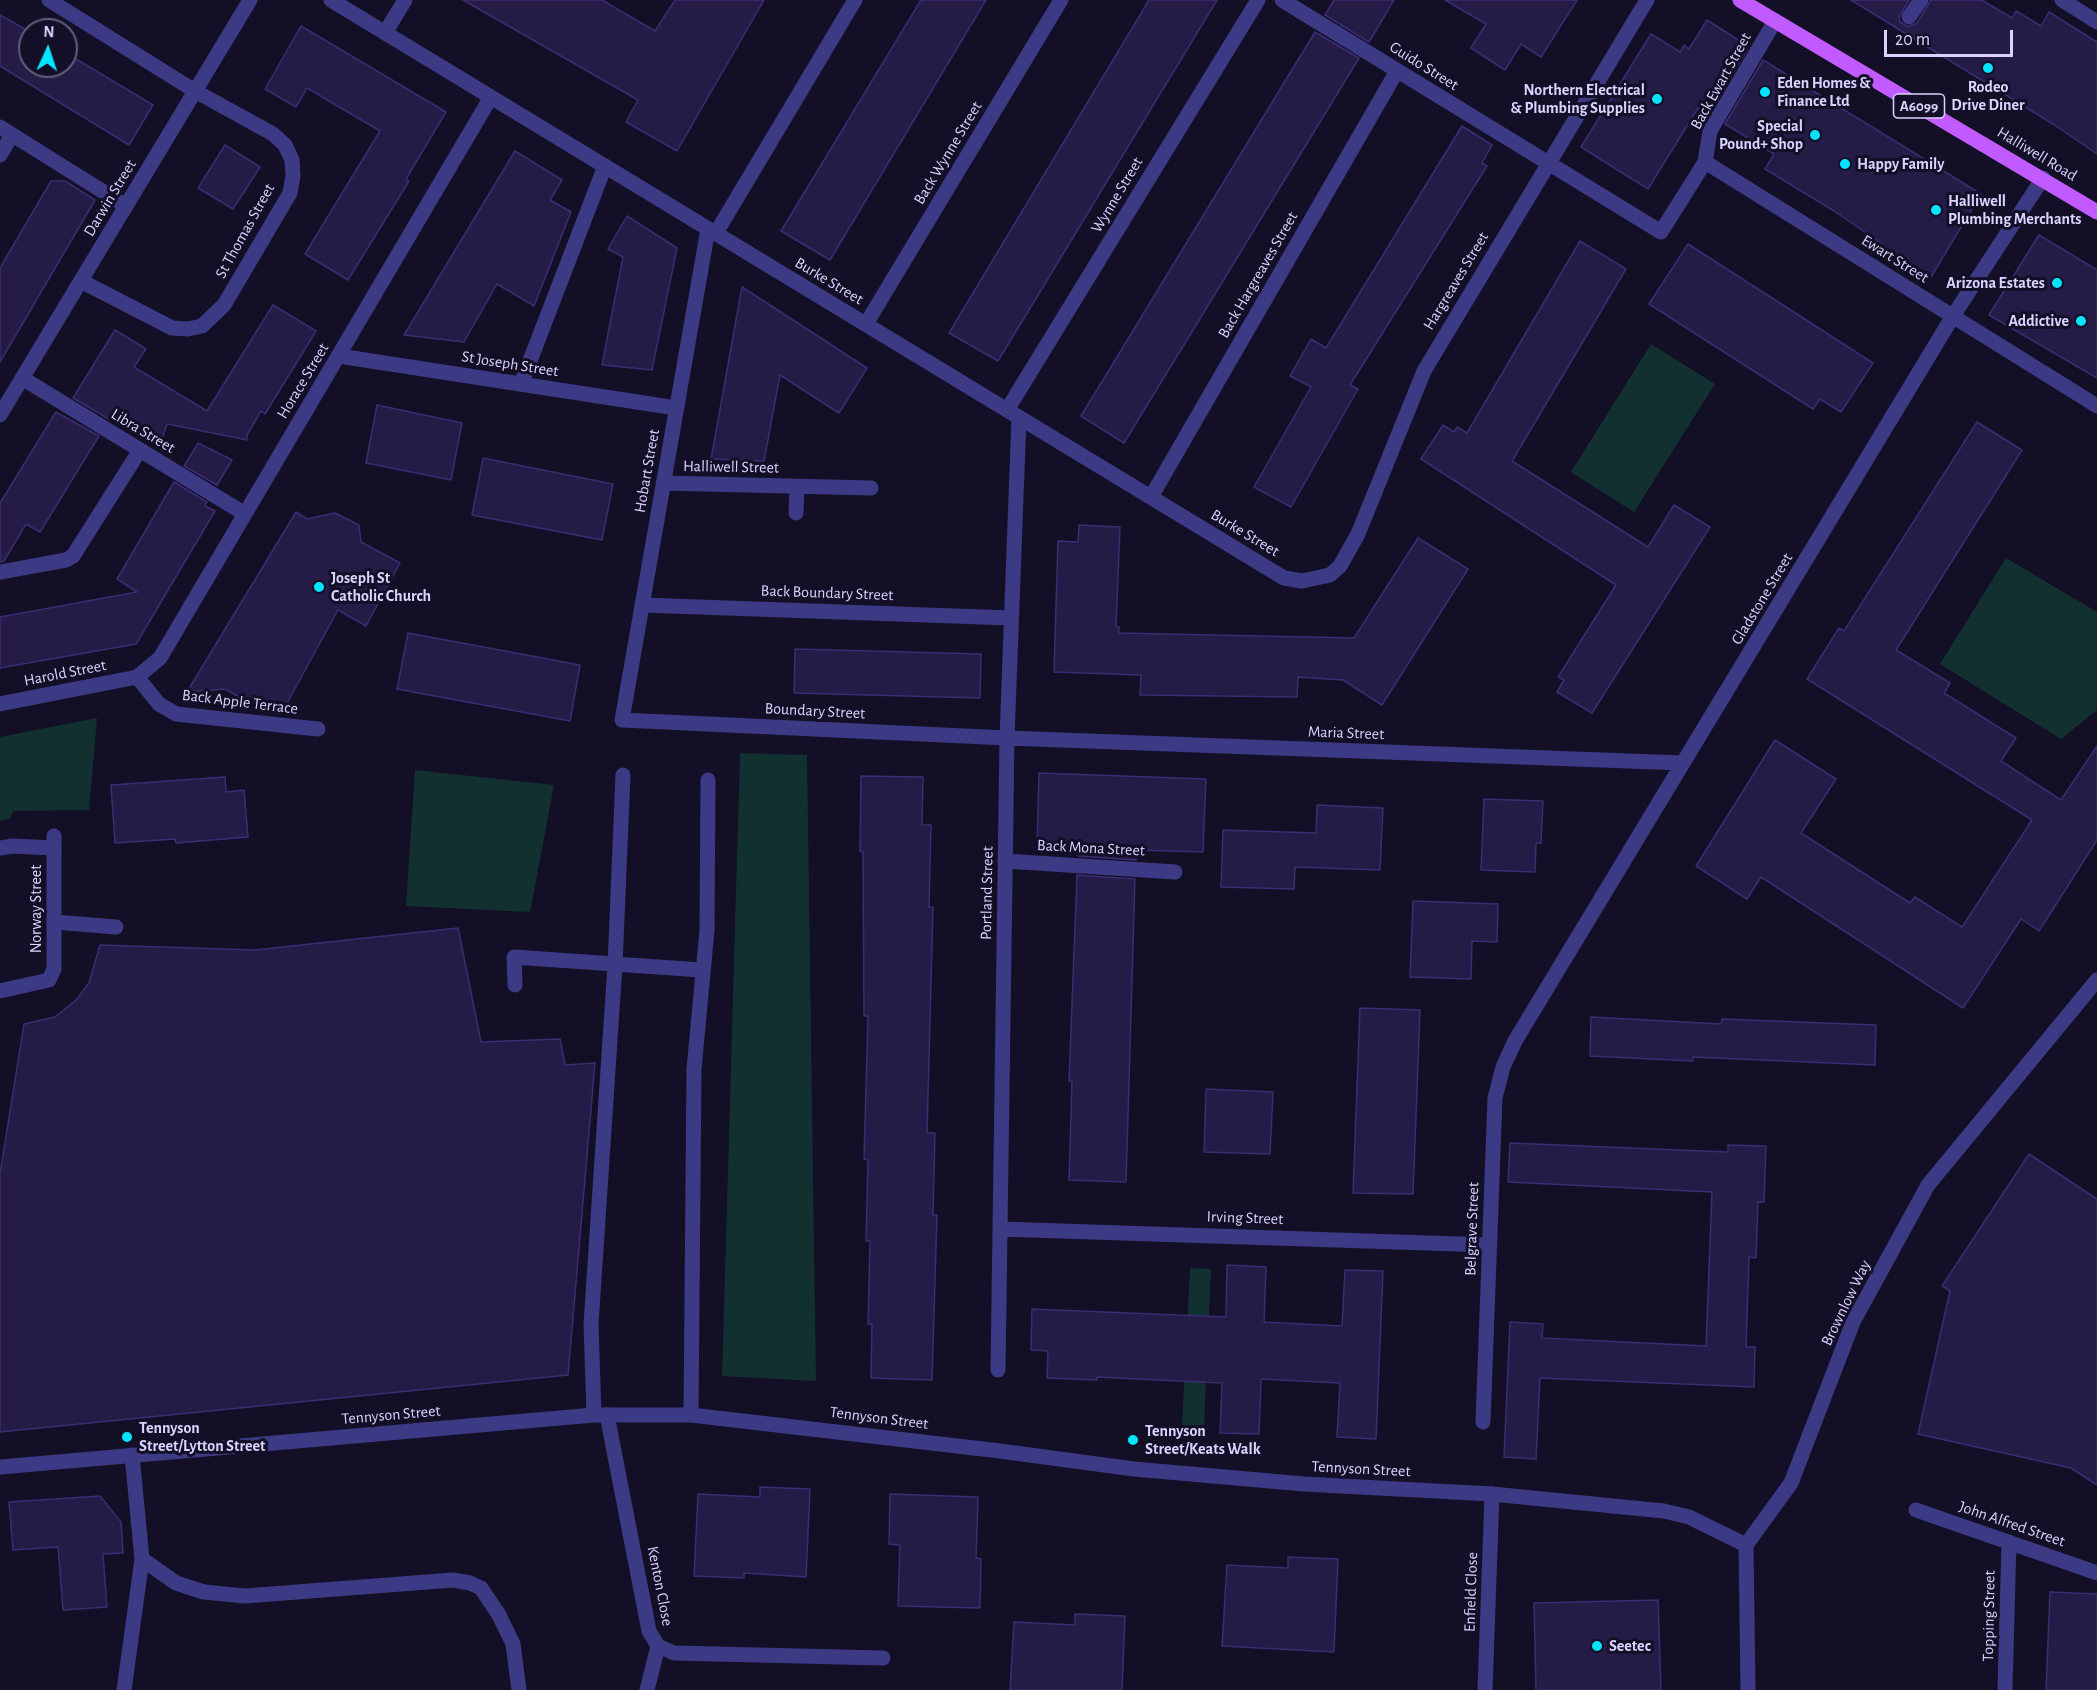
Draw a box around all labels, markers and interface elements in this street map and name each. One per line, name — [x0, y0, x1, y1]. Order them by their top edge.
north arrow — [18, 18, 78, 78]
scale bar — [1887, 18, 2016, 56]
text: N — [43, 24, 55, 40]
street label: Back Ewart Street — [1687, 29, 1755, 133]
text: 20 m — [1895, 31, 1930, 49]
street label: Guido Street — [1386, 37, 1462, 95]
marker: Rodeo Drive Diner — [1981, 61, 1995, 75]
place label: Eden Homes & Finance Ltd — [1777, 73, 1871, 111]
place label: Rodeo Drive Diner — [1951, 77, 2025, 115]
place label: Northern Electrical & Plumbing Supplies — [1511, 80, 1645, 118]
marker: Eden Homes & Finance Ltd — [1758, 85, 1772, 99]
marker: Northern Electrical & Plumbing Supplies — [1650, 92, 1664, 106]
road number: A6099 — [1894, 94, 1944, 118]
street label: Back Wynne Street — [910, 98, 986, 208]
place label: Special Pound+ Shop — [1719, 116, 1803, 154]
street label: Halliwell Road — [1993, 123, 2081, 185]
marker: Special Pound+ Shop — [1808, 128, 1822, 142]
street label: Wynne Street — [1087, 154, 1147, 236]
place label: Happy Family — [1857, 154, 1944, 174]
street label: Darwin Street — [80, 156, 140, 240]
marker: Happy Family — [1838, 157, 1852, 171]
street label: St Thomas Street — [211, 180, 279, 282]
place label: Halliwell Plumbing Merchants — [1948, 191, 2082, 229]
marker: Halliwell Plumbing Merchants — [1929, 203, 1943, 217]
street label: Back Hargreaves Street — [1214, 208, 1302, 342]
street label: Hargreaves Street — [1419, 229, 1493, 333]
street label: Ewart Street — [1858, 231, 1932, 287]
street label: Burke Street — [791, 253, 867, 309]
place label: Arizona Estates — [1946, 273, 2045, 293]
marker: Arizona Estates — [2050, 276, 2064, 290]
place label: Addictive — [2008, 311, 2069, 331]
marker: Addictive — [2074, 314, 2088, 328]
street label: Horace Street — [273, 340, 333, 422]
street label: St Joseph Street — [460, 347, 560, 381]
street label: Libra Street — [107, 404, 179, 458]
street label: Hobart Street — [630, 428, 664, 514]
street label: Halliwell Street — [683, 457, 779, 477]
street label: Burke Street — [1207, 505, 1283, 561]
street label: Gladstone Street — [1727, 550, 1797, 648]
place label: Joseph St Catholic Church — [331, 568, 431, 606]
marker: Joseph St Catholic Church — [312, 580, 326, 594]
street label: Back Boundary Street — [760, 581, 894, 605]
street label: Harold Street — [22, 656, 108, 690]
street label: Back Apple Terrace — [181, 685, 299, 719]
street label: Boundary Street — [764, 699, 866, 723]
street label: Maria Street — [1307, 722, 1385, 744]
street label: Back Mona Street — [1037, 836, 1145, 860]
street label: Portland Street — [977, 846, 997, 940]
street label: Norway Street — [26, 865, 46, 953]
street label: Belgrave Street — [1461, 1182, 1483, 1276]
street label: Irving Street — [1206, 1207, 1284, 1229]
street label: Brownlow Way — [1817, 1257, 1875, 1349]
street label: Tennyson Street — [341, 1401, 441, 1429]
street label: Tennyson Street — [829, 1402, 929, 1434]
place label: Tennyson Street/Lytton Street — [139, 1418, 265, 1456]
place label: Tennyson Street/Keats Walk — [1145, 1421, 1261, 1459]
marker: Tennyson Street/Lytton Street — [120, 1430, 134, 1444]
marker: Tennyson Street/Keats Walk — [1126, 1433, 1140, 1447]
street label: Tennyson Street — [1311, 1457, 1411, 1481]
street label: John Alfred Street — [1957, 1497, 2067, 1551]
street label: Kenton Close — [643, 1544, 677, 1628]
street label: Enfield Close — [1460, 1552, 1482, 1632]
street label: Topping Street — [1979, 1570, 1999, 1662]
place label: Seetec — [1609, 1636, 1651, 1656]
marker: Seetec — [1590, 1639, 1604, 1653]

